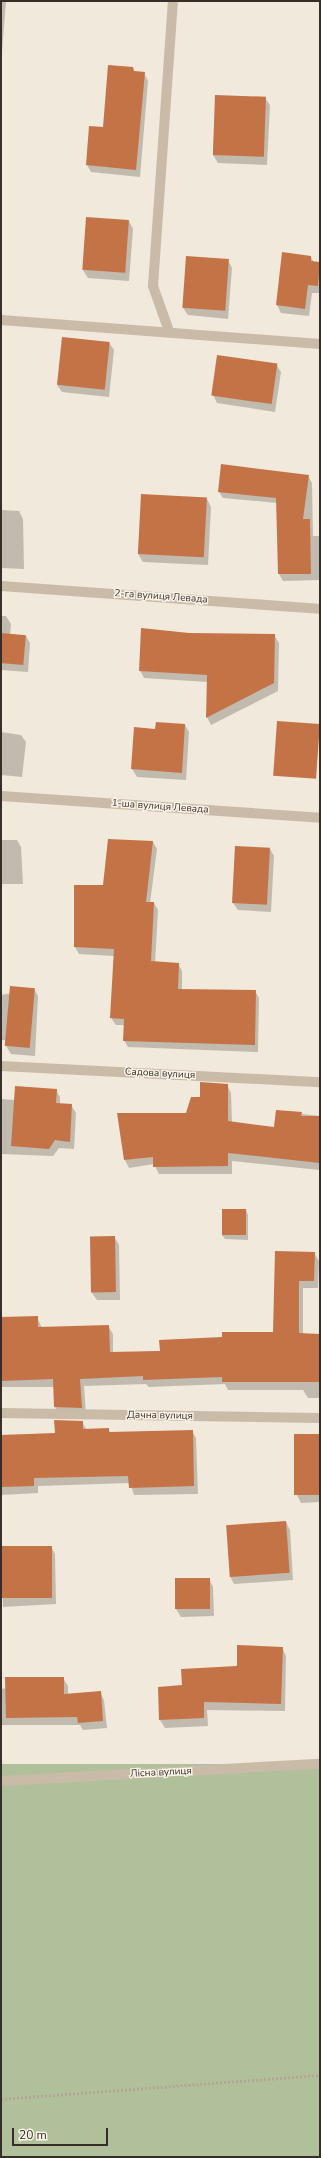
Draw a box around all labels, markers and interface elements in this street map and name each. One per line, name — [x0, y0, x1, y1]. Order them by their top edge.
street label: 2-га вулиця Левада — [114, 588, 208, 606]
street label: 1-ша вулиця Левада — [111, 798, 209, 816]
street label: Садова вулиця — [125, 1066, 195, 1082]
street label: Дачна вулиця — [127, 1409, 193, 1423]
street label: Лісна вулиця — [130, 1765, 192, 1781]
scale bar — [14, 2120, 110, 2146]
text: 20 m — [19, 2127, 47, 2143]

